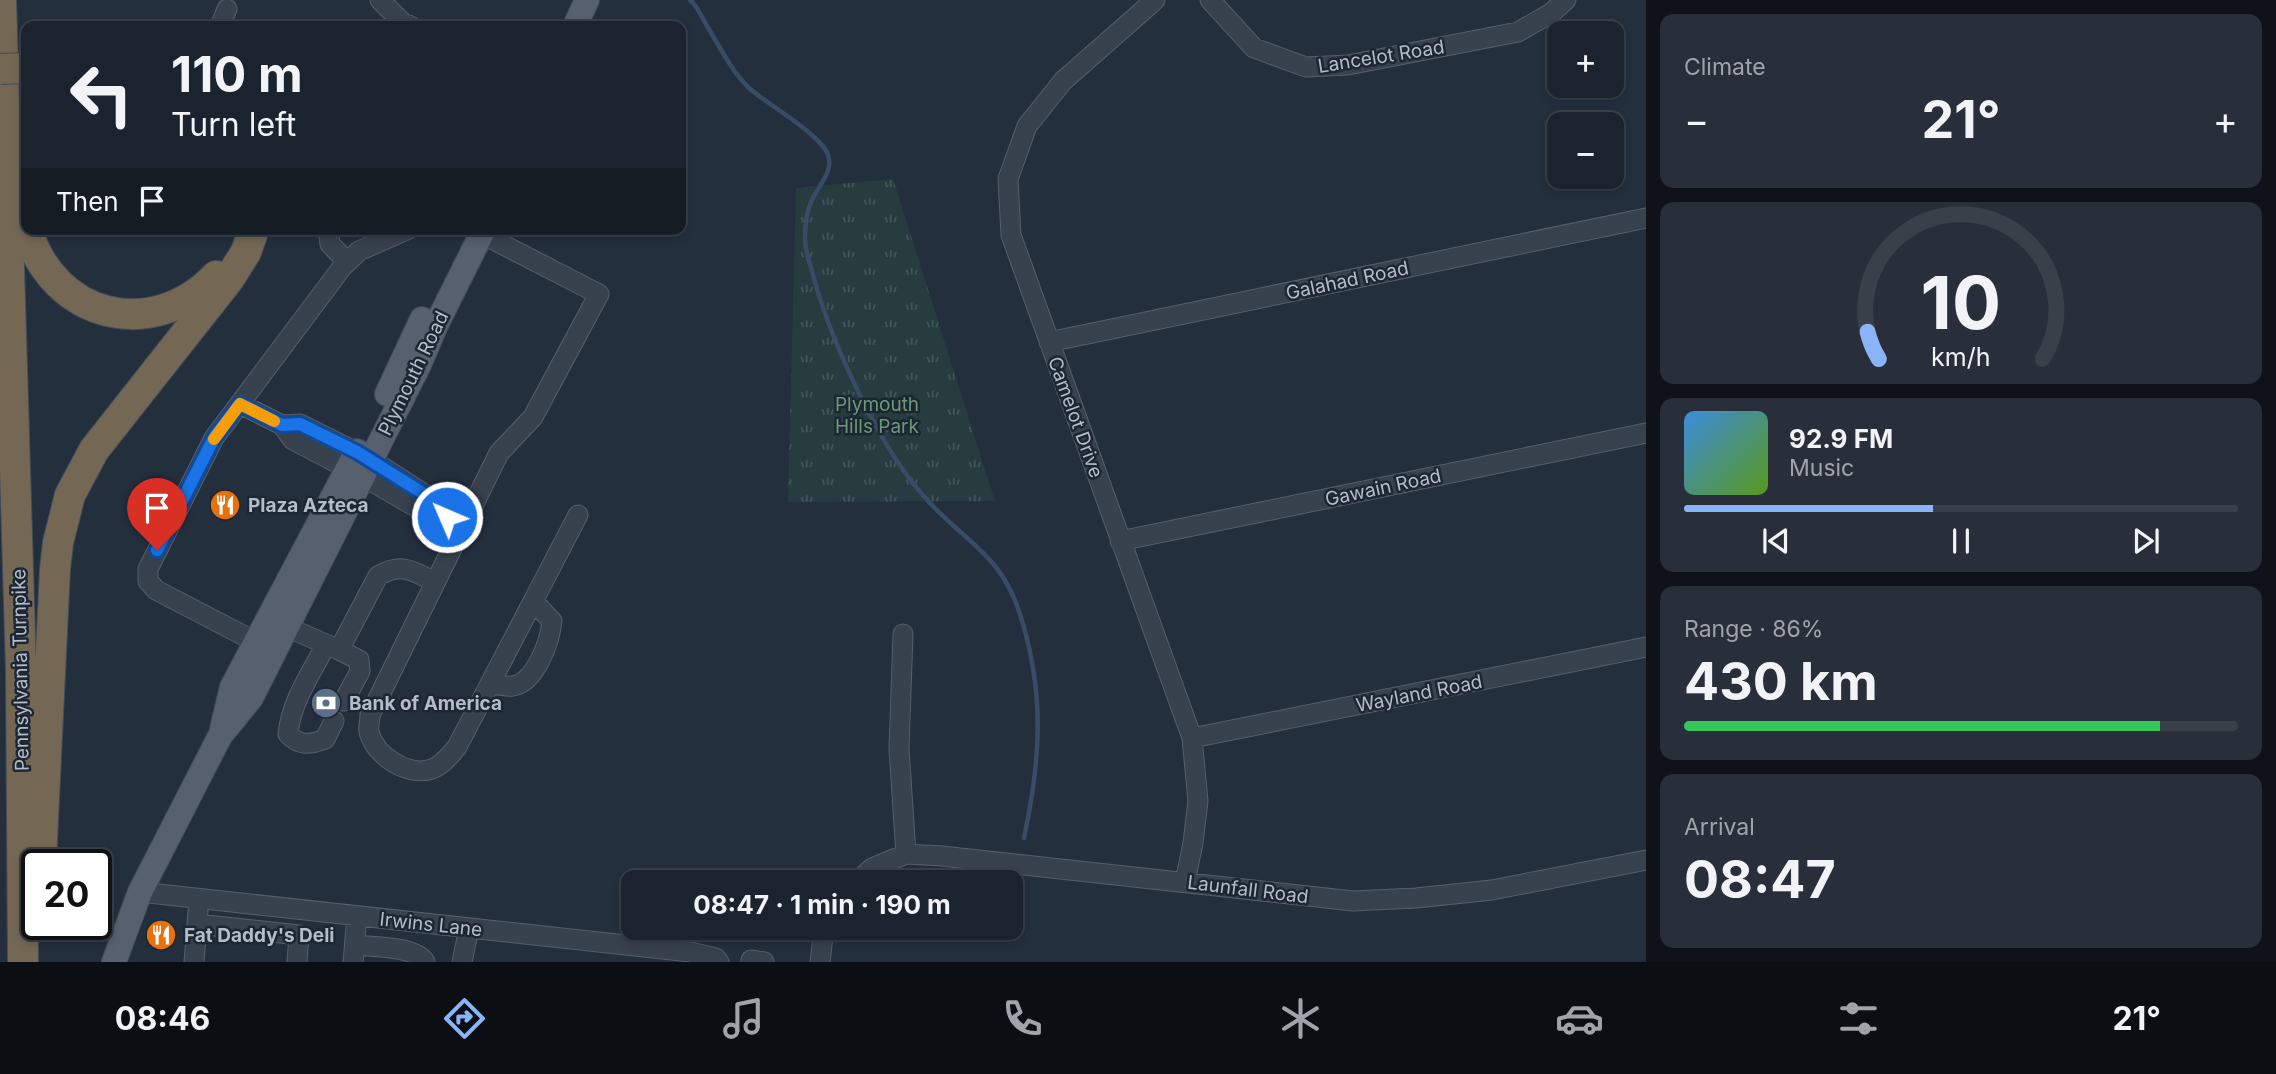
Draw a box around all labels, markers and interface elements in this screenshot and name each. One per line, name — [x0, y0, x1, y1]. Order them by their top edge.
map controls — [1547, 21, 1624, 189]
button: + — [1547, 21, 1624, 98]
street label: Lancelot Road — [1316, 35, 1446, 78]
text: 110 m — [171, 45, 303, 104]
icon: left — [56, 49, 147, 140]
text: Climate — [1684, 53, 1766, 81]
text: 21° — [1921, 88, 2001, 151]
text: − — [1684, 97, 1709, 143]
text: + — [2213, 97, 2238, 143]
text: Turn left — [171, 105, 296, 144]
button: − — [1547, 112, 1624, 189]
icon: arrive — [133, 182, 171, 220]
text: Then — [56, 186, 119, 217]
street label: Galahad Road — [1284, 256, 1411, 305]
text: 10 — [1921, 258, 2001, 347]
street label: Plymouth Road — [373, 307, 453, 439]
text: km/h — [1931, 342, 1991, 372]
street label: Camelot Drive — [1043, 354, 1108, 481]
park label: Plymouth Hills Park — [835, 393, 920, 438]
text: 92.9 FM — [1789, 423, 1893, 454]
text: Music — [1789, 454, 1854, 482]
street label: Gawain Road — [1323, 464, 1443, 511]
pin — [127, 478, 187, 550]
position arrow — [410, 480, 484, 554]
restaurant icon: Plaza Azteca — [208, 488, 242, 522]
icon: arrive — [138, 489, 176, 527]
place label: Plaza Azteca — [248, 494, 368, 517]
icon: previous — [1757, 522, 1795, 560]
icon: pause — [1942, 522, 1980, 560]
icon: next — [2127, 522, 2165, 560]
street label: Pennsylvania Turnpike — [7, 569, 34, 771]
text: Range · 86% — [1684, 615, 1823, 643]
text: 430 km — [1684, 650, 1878, 713]
street label: Wayland Road — [1354, 670, 1484, 717]
bank icon: Bank of America — [309, 686, 343, 720]
place label: Bank of America — [349, 692, 502, 715]
text: Arrival — [1684, 813, 1755, 841]
text: 08:47 — [1684, 848, 1836, 911]
speed limit sign: 20 — [21, 849, 112, 940]
street label: Launfall Road — [1186, 871, 1310, 908]
text: 08:47 · 1 min · 190 m — [693, 889, 951, 920]
street label: Irwins Lane — [379, 908, 483, 941]
restaurant icon: Fat Daddy's Deli — [144, 918, 178, 952]
place label: Fat Daddy's Deli — [184, 924, 334, 947]
icon: directions — [440, 994, 489, 1043]
icon: music — [719, 994, 768, 1043]
icon: phone — [998, 994, 1047, 1043]
icon: climate — [1276, 994, 1325, 1043]
icon: car — [1555, 994, 1604, 1043]
icon: filters — [1834, 994, 1883, 1043]
text: 08:46 — [115, 999, 210, 1038]
text: 21° — [2112, 999, 2161, 1038]

